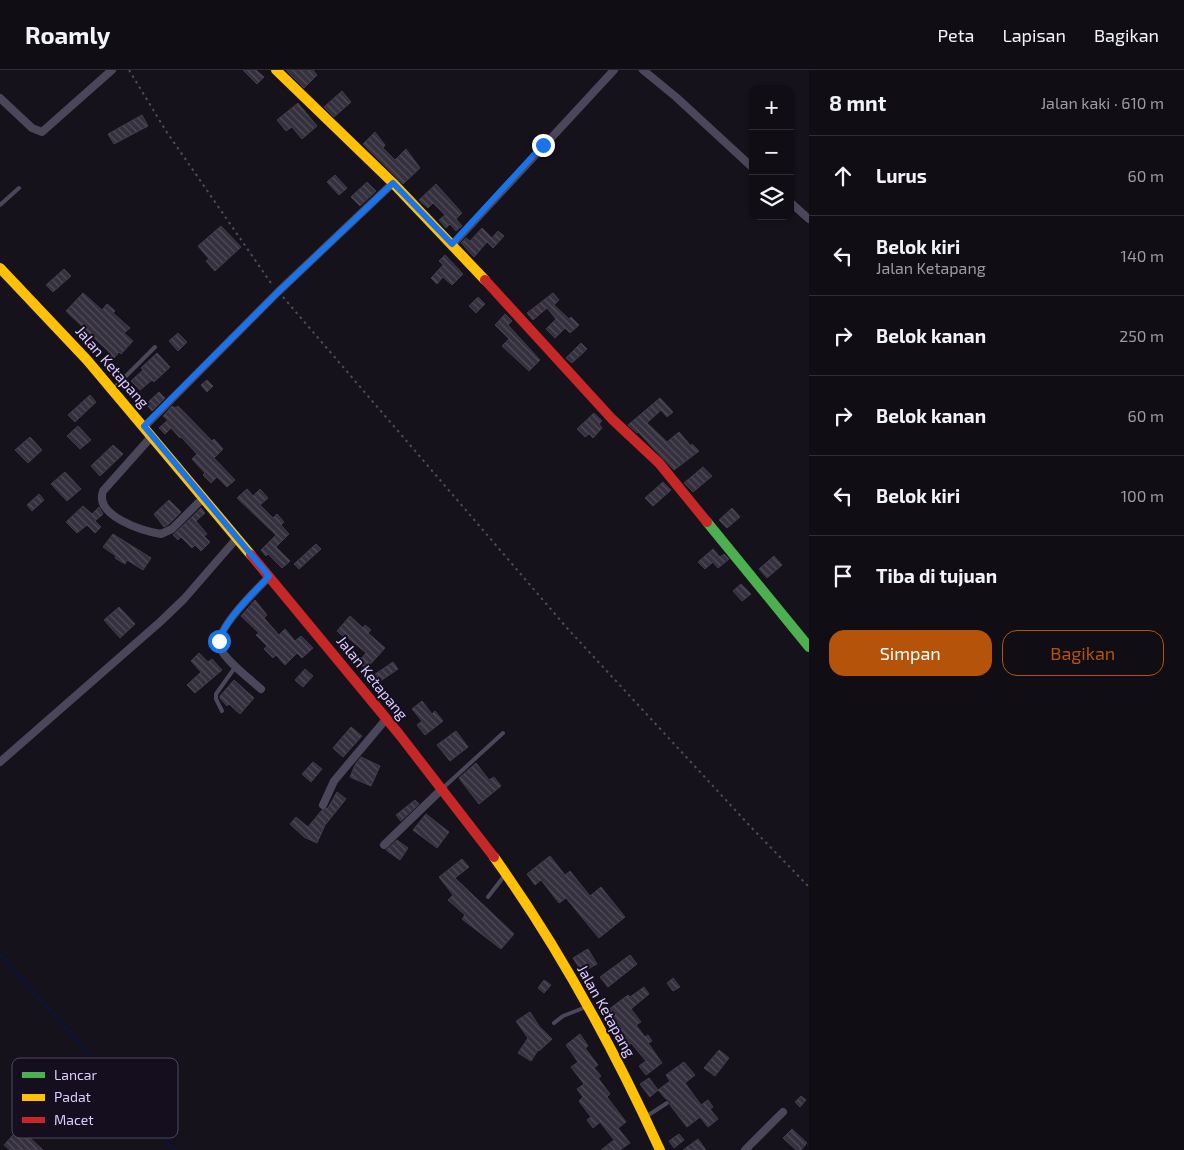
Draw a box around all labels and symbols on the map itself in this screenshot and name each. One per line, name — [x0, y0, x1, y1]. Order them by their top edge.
route end — [532, 134, 555, 157]
street label: Jalan Ketapang — [72, 322, 154, 412]
route start — [208, 630, 231, 653]
street label: Jalan Ketapang — [333, 632, 413, 723]
street label: Jalan Ketapang — [574, 961, 640, 1060]
legend — [12, 1058, 178, 1138]
text: Lancar — [54, 1066, 98, 1083]
text: Padat — [54, 1088, 91, 1105]
text: Macet — [54, 1111, 94, 1128]

